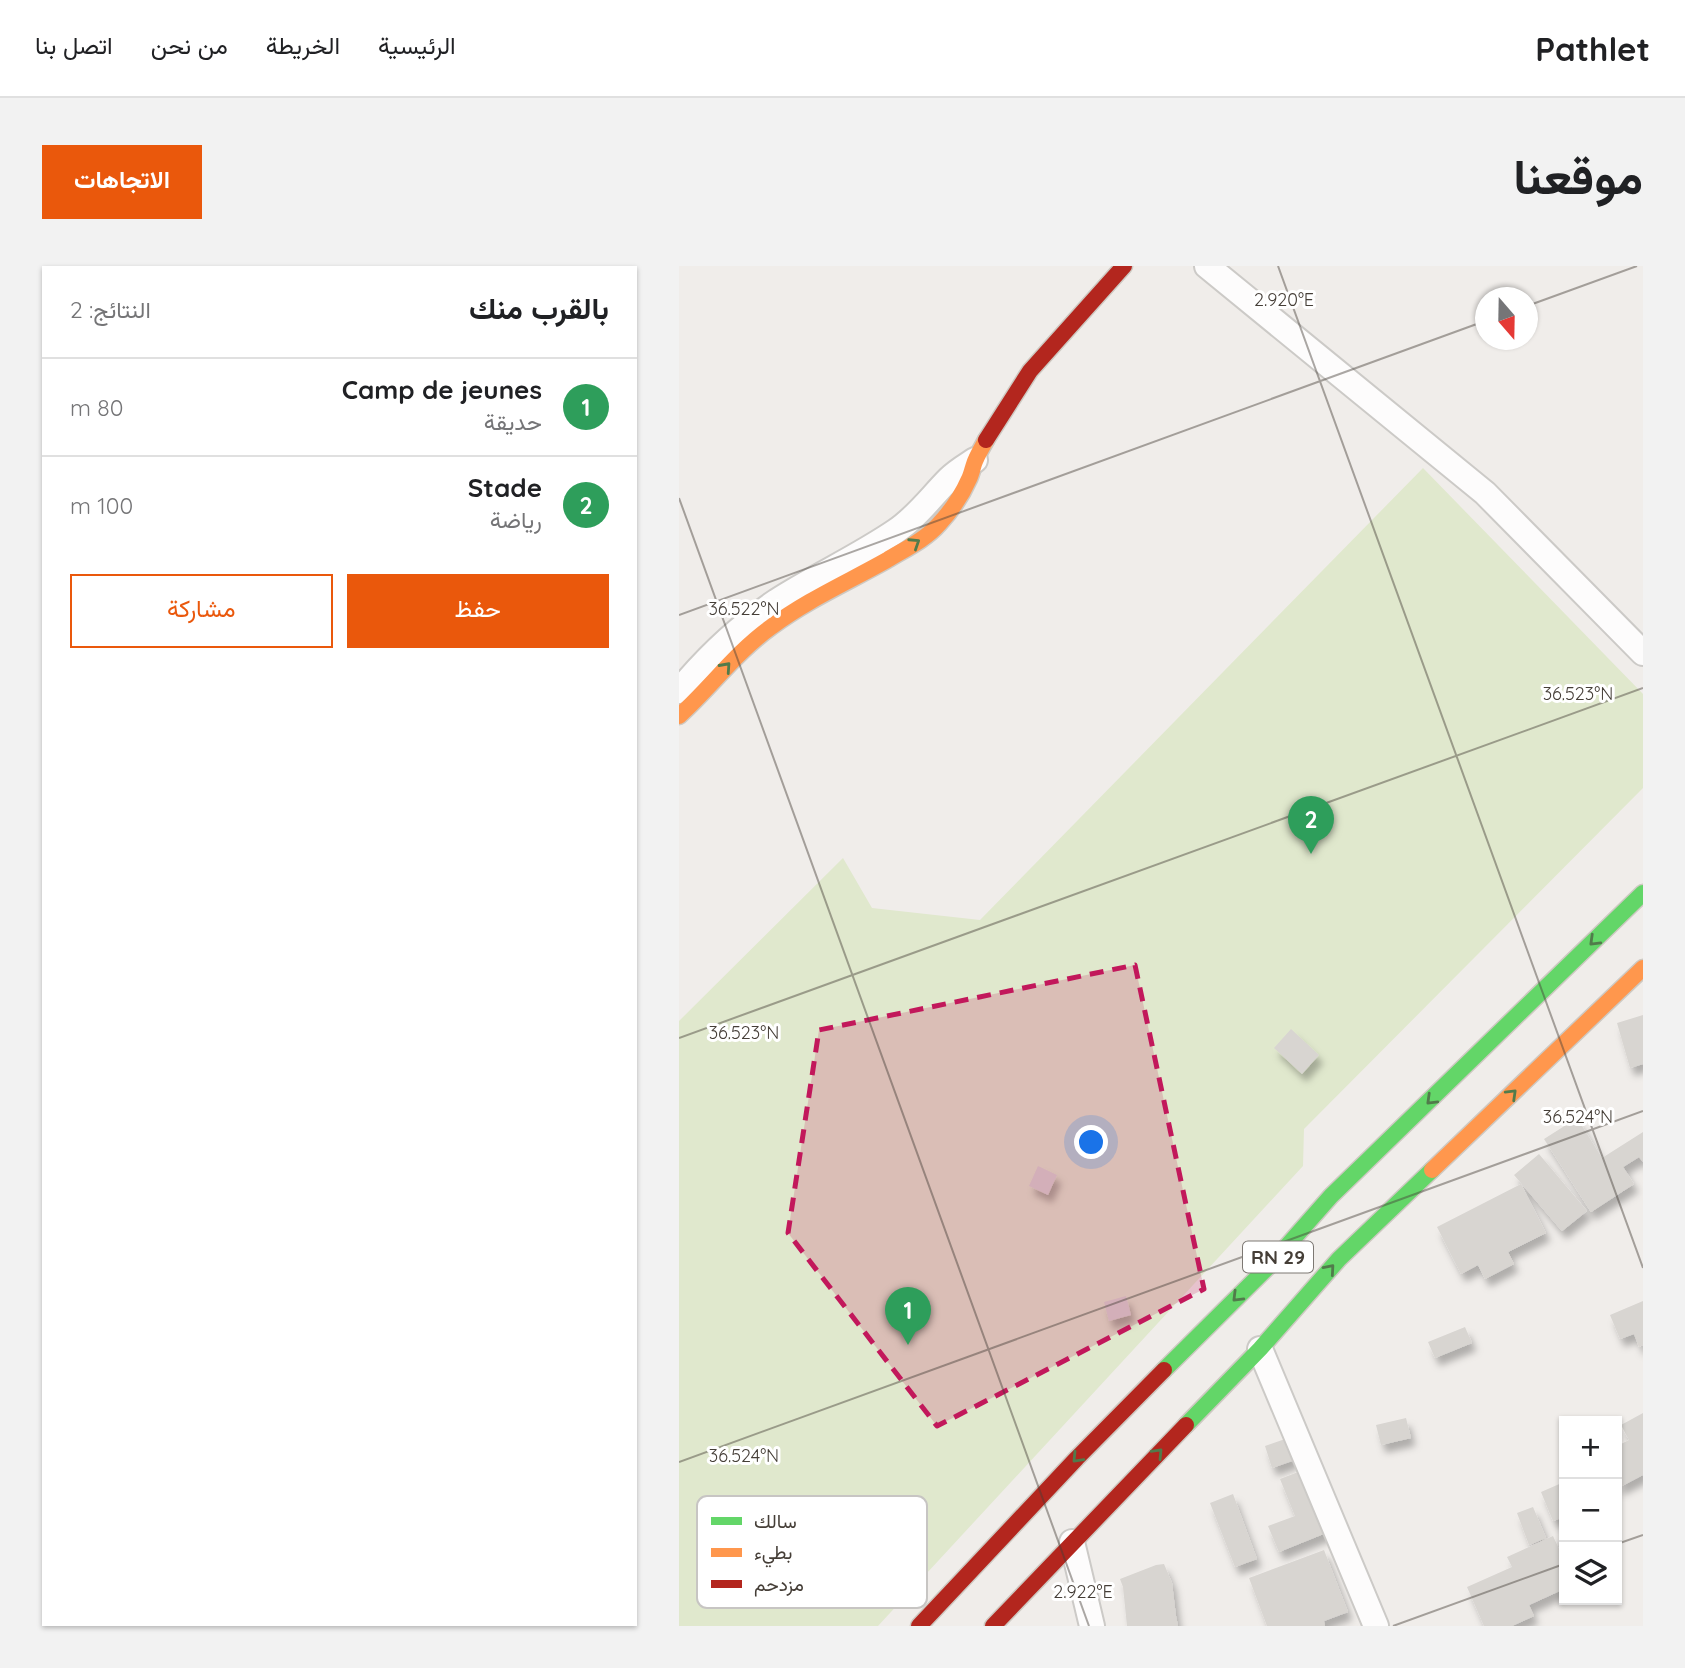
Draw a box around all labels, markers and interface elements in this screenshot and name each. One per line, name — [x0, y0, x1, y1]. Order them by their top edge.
text: Pathlet — [1535, 28, 1650, 69]
text: اتصل بنا — [35, 30, 113, 60]
text: من نحن — [151, 30, 228, 60]
text: الخريطة — [266, 30, 340, 60]
text: الرئيسية — [378, 30, 456, 60]
button: الاتجاهات — [42, 145, 202, 219]
text: موقعنا — [1513, 145, 1643, 206]
north arrow — [1475, 287, 1538, 350]
text: 2.920°E — [1254, 288, 1314, 311]
text: بالقرب منك — [469, 289, 609, 327]
text: النتائج: 2 — [70, 295, 151, 324]
text: Camp de jeunes — [342, 373, 542, 406]
text: 80 m — [70, 393, 123, 422]
text: 1 — [582, 393, 590, 422]
text: حديقة — [484, 407, 542, 436]
text: Stade — [468, 471, 542, 504]
text: 100 m — [70, 491, 133, 520]
text: 2 — [579, 491, 593, 520]
text: رياضة — [490, 505, 542, 534]
one-way arrow — [908, 538, 921, 551]
button: مشاركة — [70, 574, 333, 648]
button: حفظ — [347, 574, 609, 648]
text: 36.522°N — [708, 597, 780, 620]
one-way arrow — [718, 662, 730, 675]
text: 36.523°N — [1543, 682, 1613, 705]
pin: 2 — [1288, 796, 1334, 854]
one-way arrow — [1590, 933, 1602, 945]
text: 36.523°N — [709, 1021, 779, 1044]
one-way arrow — [1504, 1089, 1517, 1102]
one-way arrow — [1426, 1091, 1439, 1104]
text: 36.524°N — [1543, 1105, 1613, 1128]
your location — [1074, 1125, 1108, 1159]
road number: RN 29 — [1243, 1242, 1313, 1273]
one-way arrow — [1322, 1264, 1334, 1277]
pin: 1 — [885, 1287, 931, 1345]
one-way arrow — [1233, 1288, 1246, 1301]
map controls — [1559, 1416, 1622, 1605]
button: + — [1559, 1416, 1622, 1479]
text: 36.524°N — [709, 1444, 779, 1467]
one-way arrow — [1150, 1448, 1163, 1461]
one-way arrow — [1073, 1450, 1086, 1463]
button: − — [1559, 1479, 1622, 1542]
legend — [697, 1496, 927, 1608]
text: سالك — [754, 1509, 797, 1533]
text: بطيء — [754, 1540, 792, 1568]
button: layers — [1559, 1542, 1622, 1605]
text: مزدحم — [754, 1572, 804, 1597]
text: 2.922°E — [1053, 1580, 1113, 1603]

